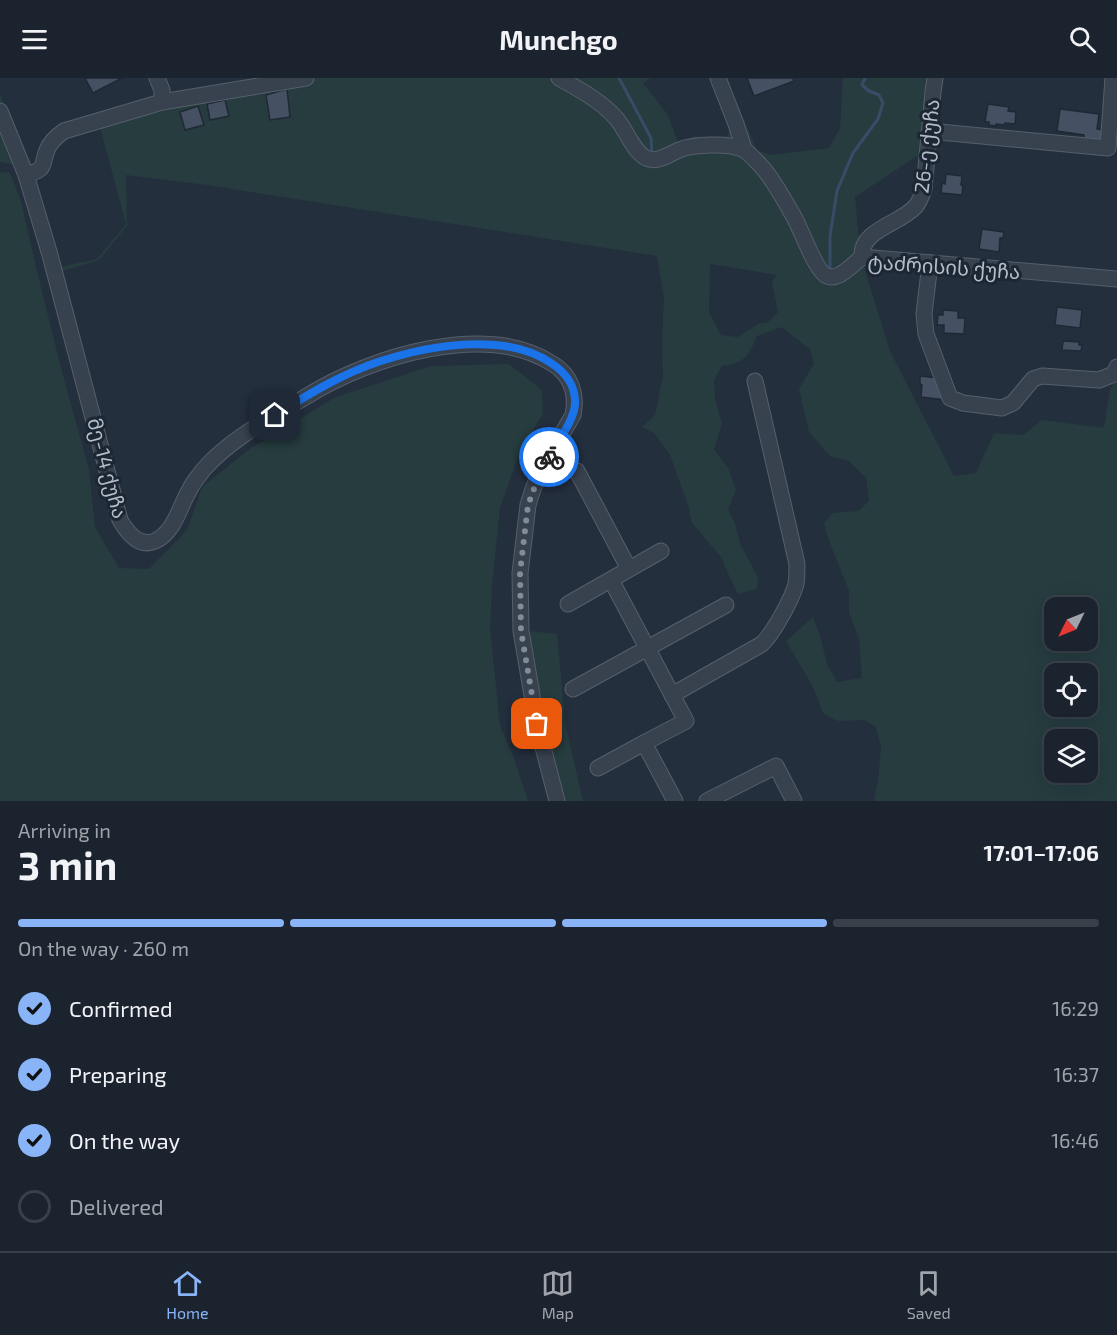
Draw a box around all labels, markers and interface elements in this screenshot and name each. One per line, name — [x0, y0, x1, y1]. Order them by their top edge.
icon: menu — [18, 23, 51, 56]
text: Munchgo — [499, 23, 618, 55]
icon: search — [1066, 23, 1099, 56]
street label: 26-ე ქუჩა — [908, 98, 945, 195]
street label: ტაძრისის ქუჩა — [867, 249, 1021, 284]
pin — [249, 389, 300, 440]
icon: home — [258, 398, 291, 431]
street label: მე-14 ქუჩა — [82, 415, 133, 521]
courier — [519, 427, 579, 487]
icon: bike — [533, 441, 566, 474]
north arrow — [1044, 597, 1098, 651]
map controls — [1044, 597, 1098, 783]
button: locate — [1044, 663, 1098, 717]
pin — [511, 698, 562, 749]
icon: bag — [520, 707, 553, 740]
button: layers — [1044, 729, 1098, 783]
text: Arriving in — [18, 818, 111, 842]
text: 17:01–17:06 — [984, 839, 1099, 865]
text: 3 min — [18, 841, 117, 888]
text: On the way · 260 m — [18, 936, 189, 960]
icon: check — [18, 992, 51, 1025]
text: Confirmed — [69, 995, 173, 1021]
text: 16:29 — [1052, 996, 1099, 1020]
icon: check — [18, 1058, 51, 1091]
text: Preparing — [69, 1061, 167, 1087]
text: 16:37 — [1054, 1062, 1099, 1086]
icon: check — [18, 1124, 51, 1157]
text: On the way — [69, 1127, 180, 1153]
text: 16:46 — [1051, 1128, 1099, 1152]
text: Delivered — [69, 1193, 164, 1219]
tab: Home — [166, 1267, 209, 1322]
tab: Map — [541, 1267, 574, 1322]
tab: Saved — [907, 1267, 951, 1322]

